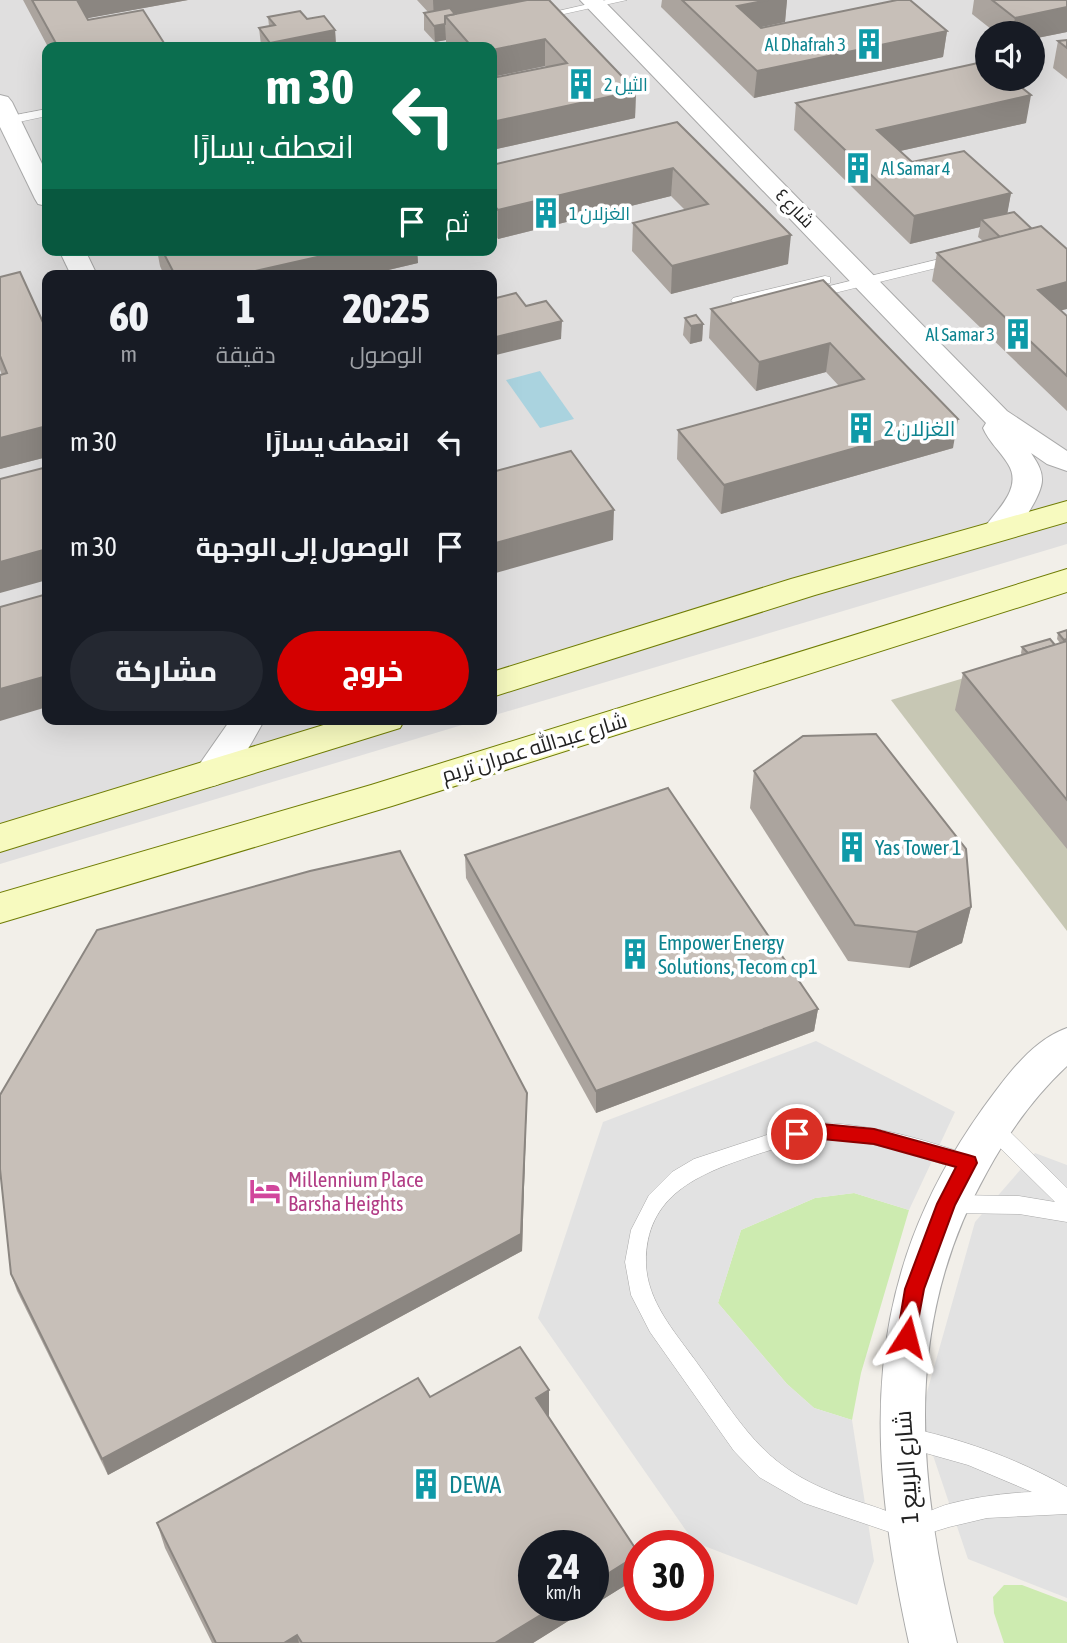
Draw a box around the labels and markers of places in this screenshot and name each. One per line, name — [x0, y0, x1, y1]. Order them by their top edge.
building icon: Al Dhafrah 3 — [852, 27, 886, 61]
place label: Al Dhafrah 3 — [765, 34, 846, 55]
building icon: الثيل 2 — [564, 67, 598, 101]
place label: الثيل 2 — [604, 74, 648, 96]
building icon: Al Samar 4 — [841, 151, 875, 185]
place label: Al Samar 4 — [881, 158, 951, 179]
building icon: الغزلان 1 — [529, 196, 563, 230]
place label: الغزلان 1 — [569, 203, 630, 225]
building icon: Al Samar 3 — [1001, 317, 1035, 351]
place label: Al Samar 3 — [925, 324, 995, 345]
building icon: الغزلان 2 — [844, 411, 878, 445]
place label: الغزلان 2 — [884, 416, 955, 442]
building icon: Yas Tower 1 — [835, 830, 869, 864]
place label: Yas Tower 1 — [875, 835, 962, 859]
place label: Empower Energy Solutions, Tecom cp1 — [658, 930, 818, 978]
building icon: Empower Energy Solutions, Tecom cp1 — [618, 937, 652, 971]
pin — [767, 1104, 827, 1164]
place label: Millennium Place Barsha Heights — [288, 1167, 424, 1215]
hotel icon: Millennium Place Barsha Heights — [248, 1174, 282, 1208]
building icon: DEWA — [409, 1467, 443, 1501]
place label: DEWA — [449, 1471, 502, 1498]

